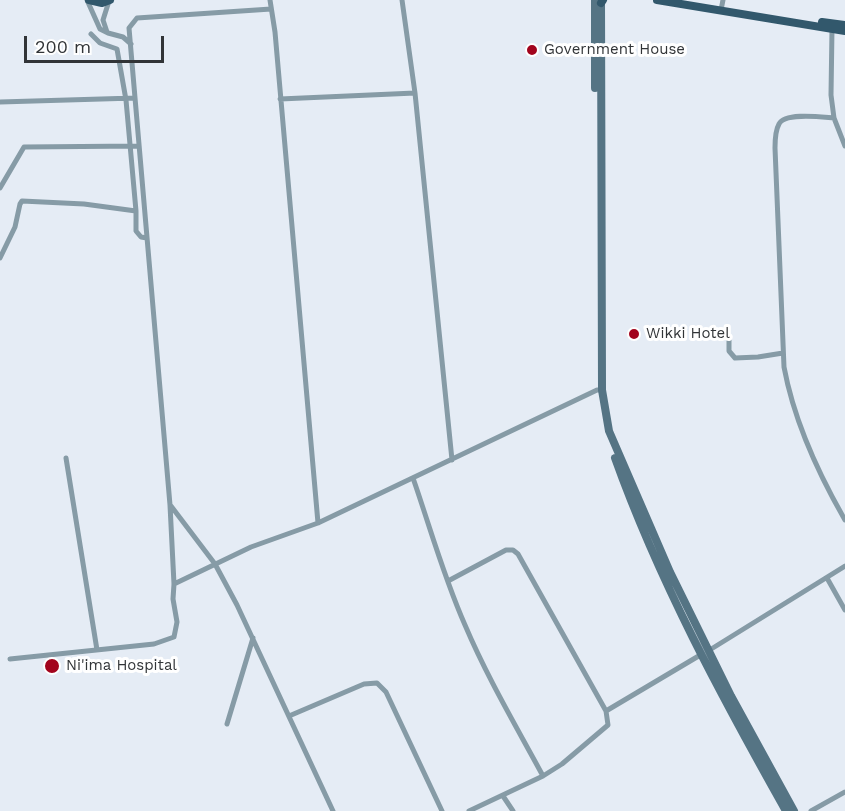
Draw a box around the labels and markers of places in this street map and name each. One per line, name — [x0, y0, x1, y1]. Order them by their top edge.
place label: Government House — [544, 41, 685, 59]
marker: Government House — [525, 43, 539, 57]
place label: Wikki Hotel — [646, 325, 730, 343]
marker: Wikki Hotel — [627, 327, 641, 341]
marker: Ni'ima Hospital — [43, 657, 61, 675]
place label: Ni'ima Hospital — [66, 657, 177, 675]

